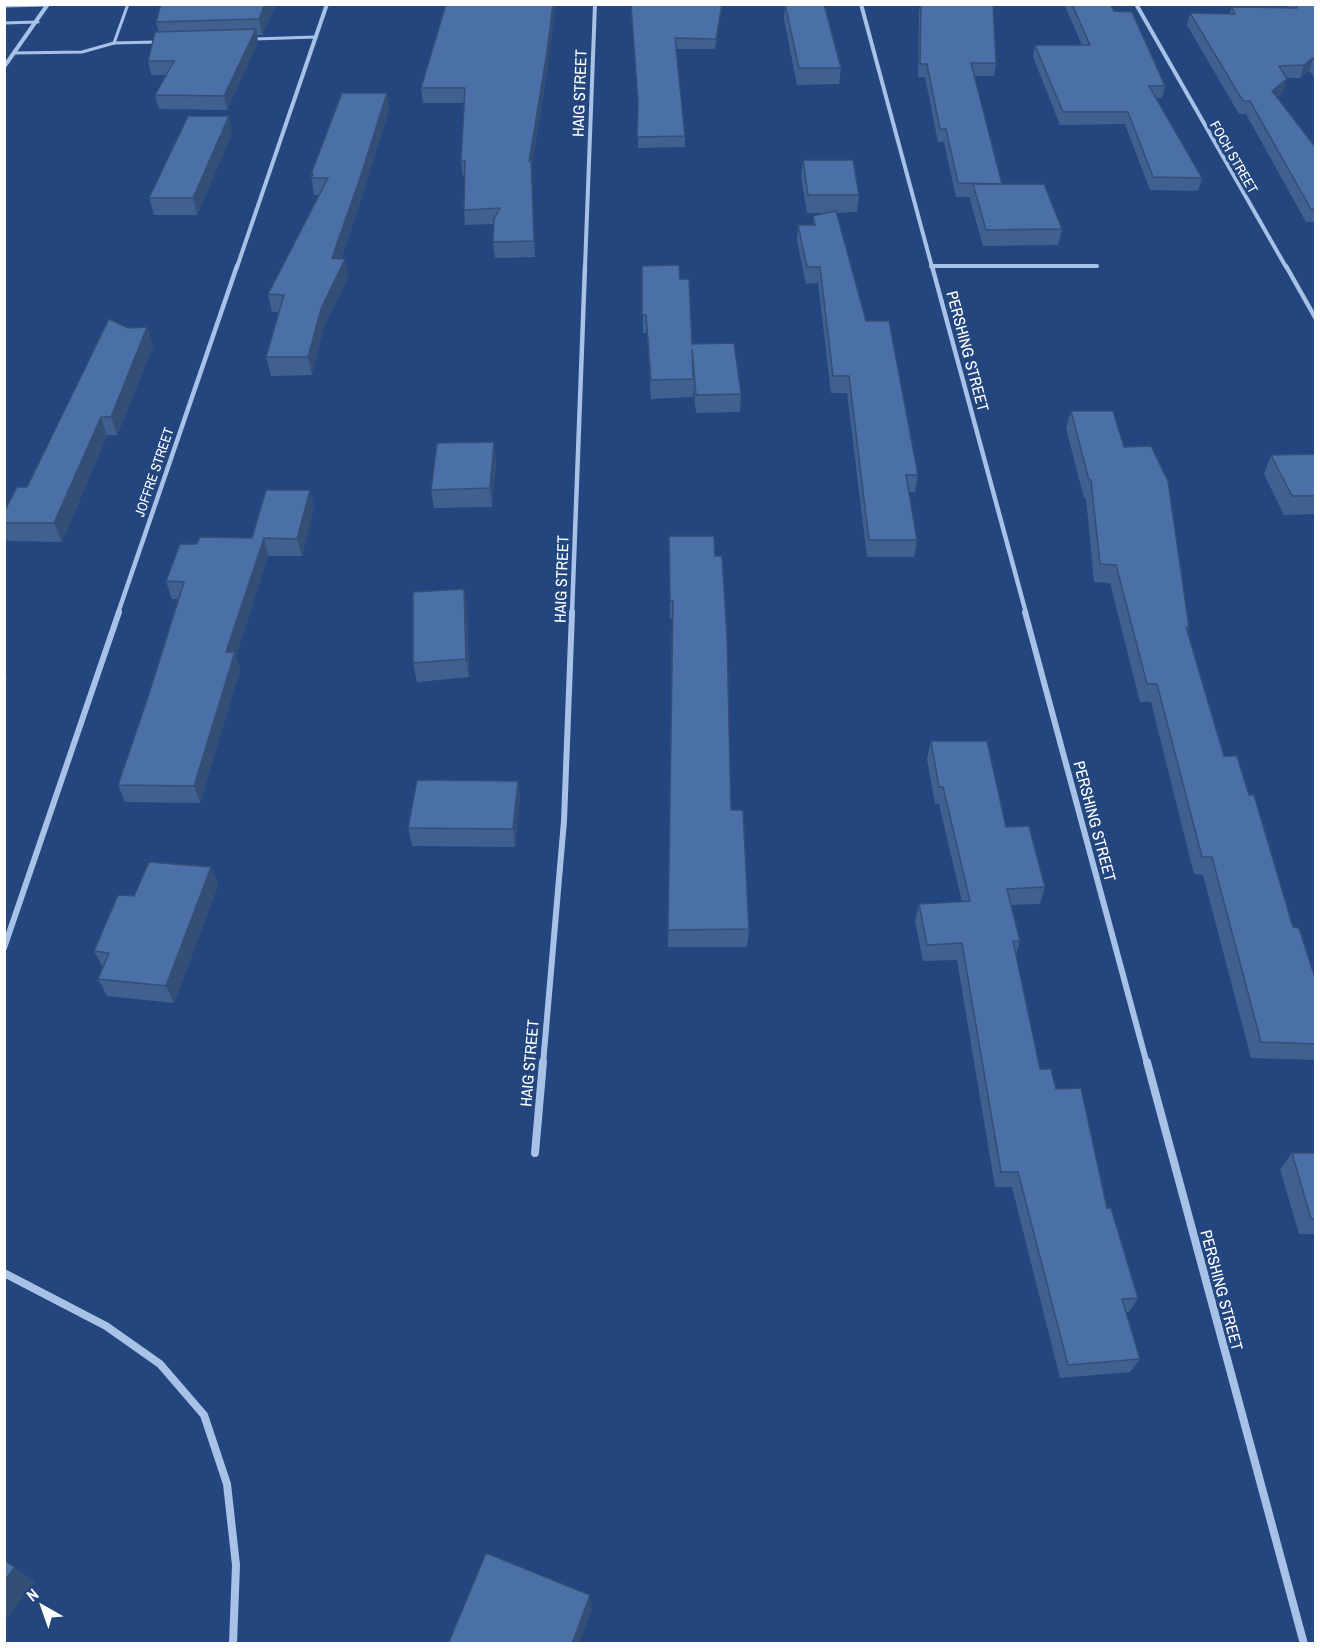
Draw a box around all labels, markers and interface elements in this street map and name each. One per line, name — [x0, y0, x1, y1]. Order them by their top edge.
street label: HAIG STREET — [566, 49, 592, 137]
street label: FOCH STREET — [1206, 117, 1262, 197]
street label: PERSHING STREET — [941, 288, 995, 414]
street label: JOFFRE STREET — [130, 425, 178, 519]
street label: HAIG STREET — [548, 535, 574, 623]
street label: PERSHING STREET — [1068, 758, 1122, 884]
street label: HAIG STREET — [514, 1018, 544, 1108]
street label: PERSHING STREET — [1195, 1227, 1249, 1353]
north arrow — [12, 1576, 72, 1636]
text: N — [22, 1583, 43, 1606]

